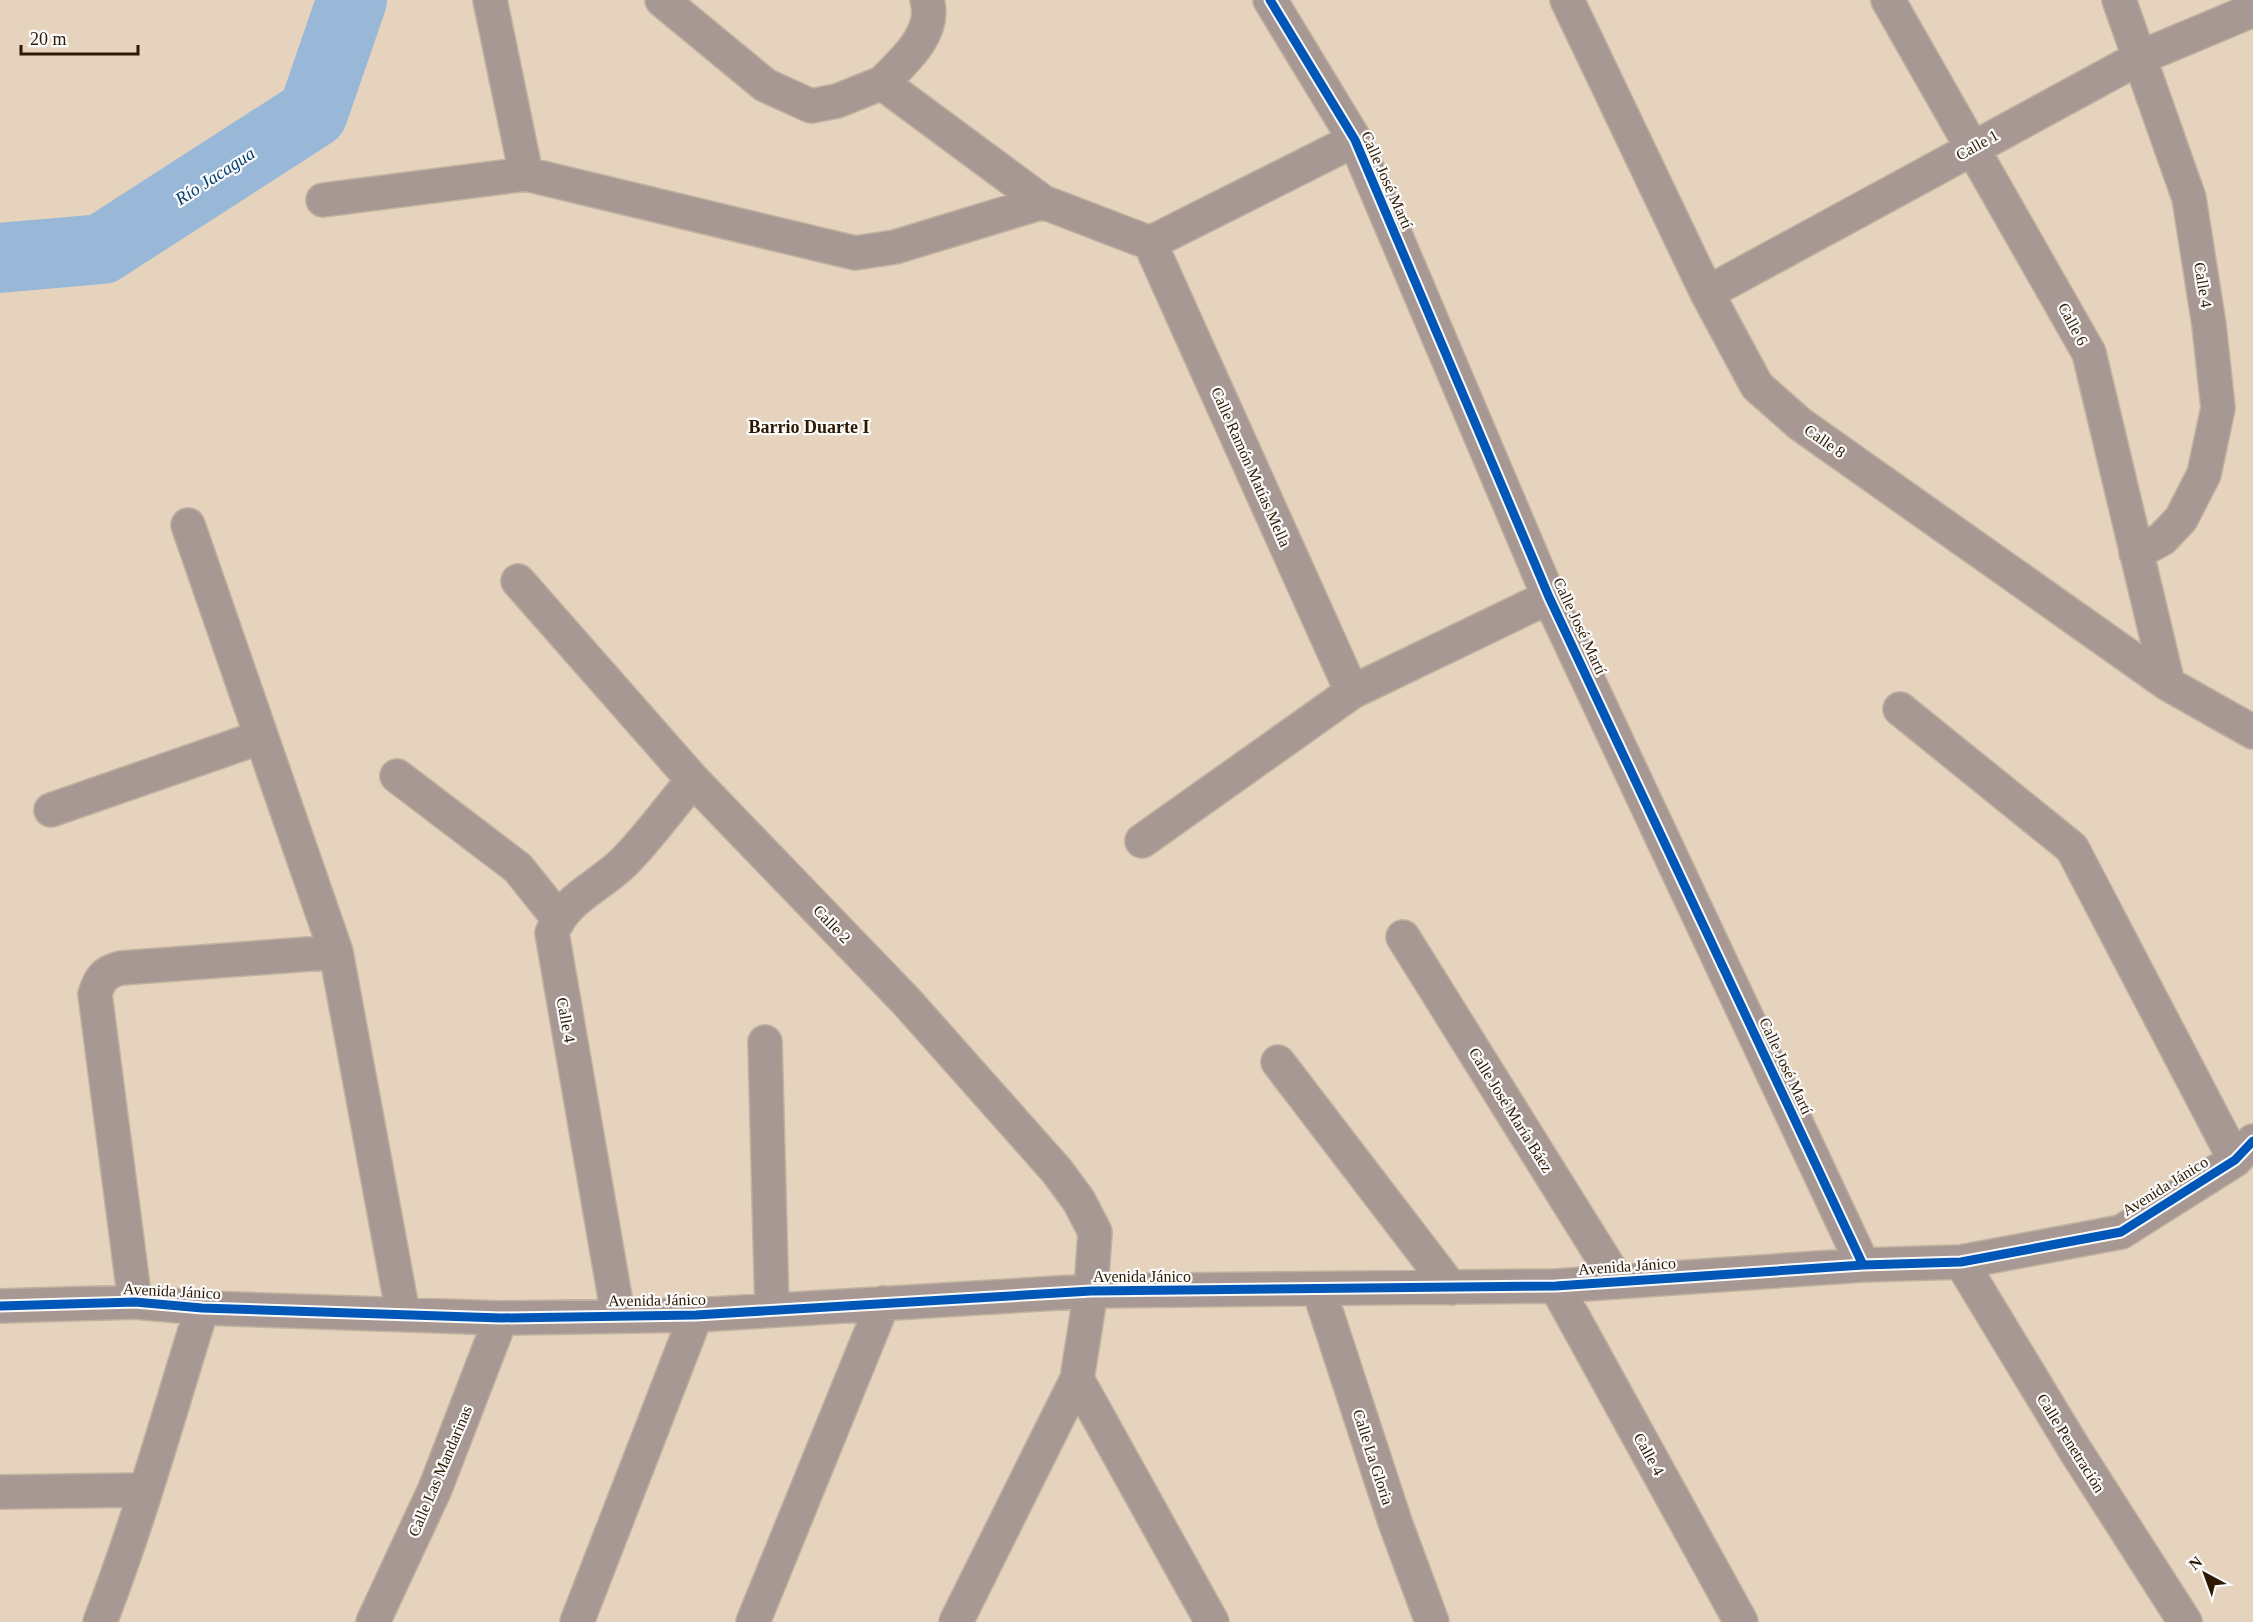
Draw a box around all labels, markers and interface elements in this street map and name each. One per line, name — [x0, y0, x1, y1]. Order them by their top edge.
scale bar — [21, 18, 138, 56]
text: 20 m — [30, 29, 67, 49]
street label: Calle 1 — [1953, 126, 2001, 164]
street label: Calle José Martí — [1358, 129, 1416, 232]
water label: Río Jacagua — [171, 143, 258, 210]
street label: Calle 4 — [2191, 261, 2215, 309]
street label: Calle 6 — [2055, 300, 2091, 348]
street label: Calle Ramón Matías Mella — [1208, 385, 1294, 549]
district label: Barrio Duarte I — [749, 417, 869, 437]
street label: Calle 8 — [1801, 421, 1849, 461]
street label: Calle José Martí — [1550, 575, 1610, 678]
street label: Calle 2 — [810, 902, 854, 946]
street label: Calle 4 — [554, 996, 578, 1044]
street label: Calle José Martí — [1756, 1015, 1816, 1118]
street label: Calle José María Báez — [1466, 1045, 1556, 1175]
street label: Avenida Jánico — [2119, 1153, 2211, 1219]
street label: Avenida Jánico — [1578, 1254, 1676, 1278]
street label: Avenida Jánico — [1093, 1268, 1191, 1285]
street label: Avenida Jánico — [123, 1280, 221, 1302]
street label: Avenida Jánico — [608, 1291, 706, 1309]
street label: Calle Penetración — [2034, 1390, 2108, 1496]
street label: Calle Las Mandarinas — [405, 1403, 475, 1539]
street label: Calle La Gloria — [1350, 1407, 1396, 1507]
street label: Calle 4 — [1630, 1430, 1668, 1478]
north arrow — [2175, 1544, 2235, 1604]
text: N — [2186, 1553, 2206, 1573]

